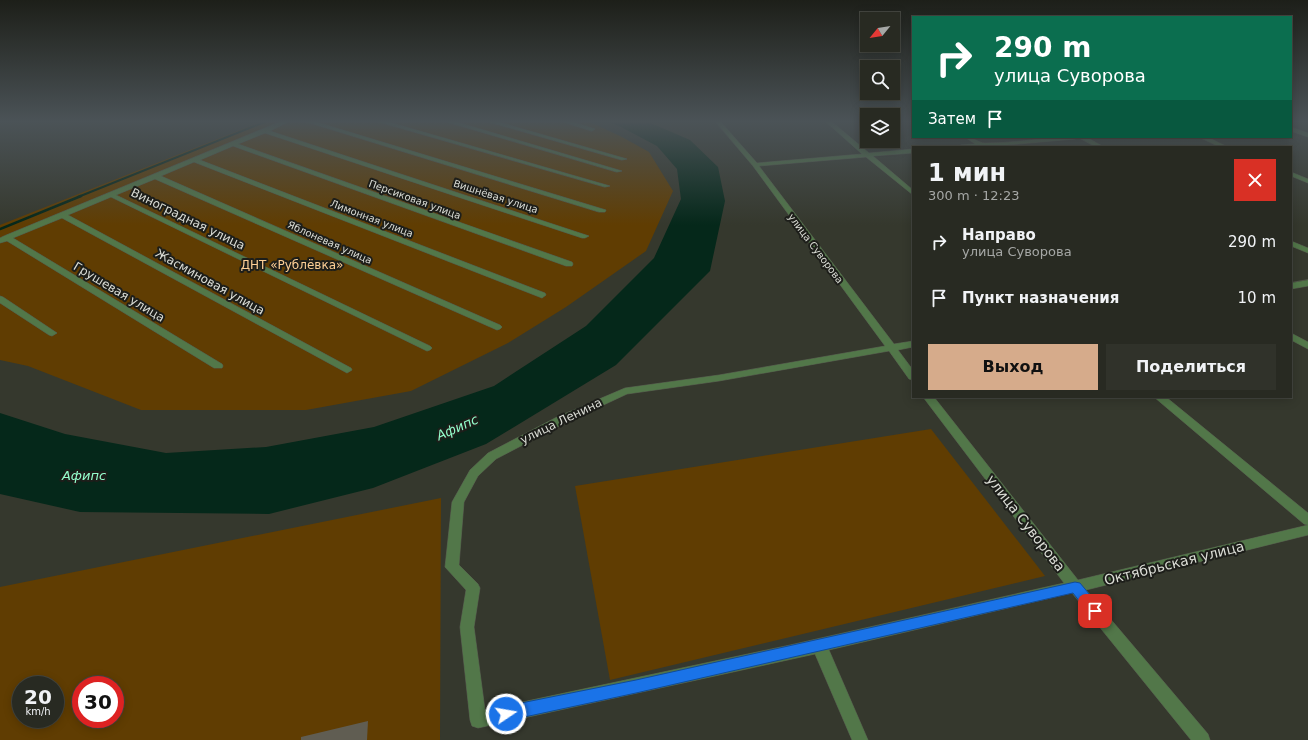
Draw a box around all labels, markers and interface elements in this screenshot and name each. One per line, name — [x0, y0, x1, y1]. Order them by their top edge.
north arrow — [860, 12, 900, 52]
map controls — [860, 12, 900, 148]
text: 290 m — [994, 31, 1091, 64]
icon: right — [928, 32, 980, 84]
button: search — [860, 60, 900, 100]
text: улица Суворова — [994, 65, 1146, 86]
button: layers — [860, 108, 900, 148]
icon: arrive — [984, 108, 1006, 130]
text: Затем — [928, 110, 976, 128]
text: 1 мин — [928, 159, 1006, 187]
button: close — [1234, 159, 1276, 201]
street label: Персиковая улица — [367, 178, 462, 221]
street label: Вишнёвая улица — [452, 178, 539, 215]
street label: Виноградная улица — [129, 185, 247, 253]
text: 300 m · 12:23 — [928, 188, 1019, 203]
street label: Лимонная улица — [329, 198, 415, 239]
street label: улица Суворова — [786, 211, 845, 285]
street label: Яблоневая улица — [286, 219, 374, 266]
text: Направо — [962, 226, 1036, 244]
icon: right — [928, 231, 950, 253]
text: 290 m — [1228, 233, 1276, 251]
text: улица Суворова — [962, 244, 1072, 259]
street label: Жасминовая улица — [153, 246, 267, 318]
park label: ДНТ «Рублёвка» — [241, 258, 343, 272]
street label: Грушевая улица — [71, 259, 167, 325]
icon: arrive — [928, 287, 950, 309]
text: Пункт назначения — [962, 289, 1119, 307]
text: 10 m — [1238, 289, 1276, 307]
button: Выход — [928, 344, 1098, 390]
button: Поделиться — [1106, 344, 1276, 390]
street label: улица Ленина — [518, 395, 604, 447]
water label: Афипс — [433, 412, 480, 444]
water label: Афипс — [61, 468, 106, 483]
street label: улица Суворова — [983, 472, 1069, 574]
street label: Октябрьская улица — [1102, 538, 1246, 588]
pin — [1078, 594, 1112, 628]
icon: arrive — [1084, 600, 1106, 622]
speed limit sign: 30 — [72, 676, 124, 728]
text: 20 — [24, 685, 52, 709]
position arrow — [485, 693, 527, 735]
text: km/h — [25, 706, 51, 717]

